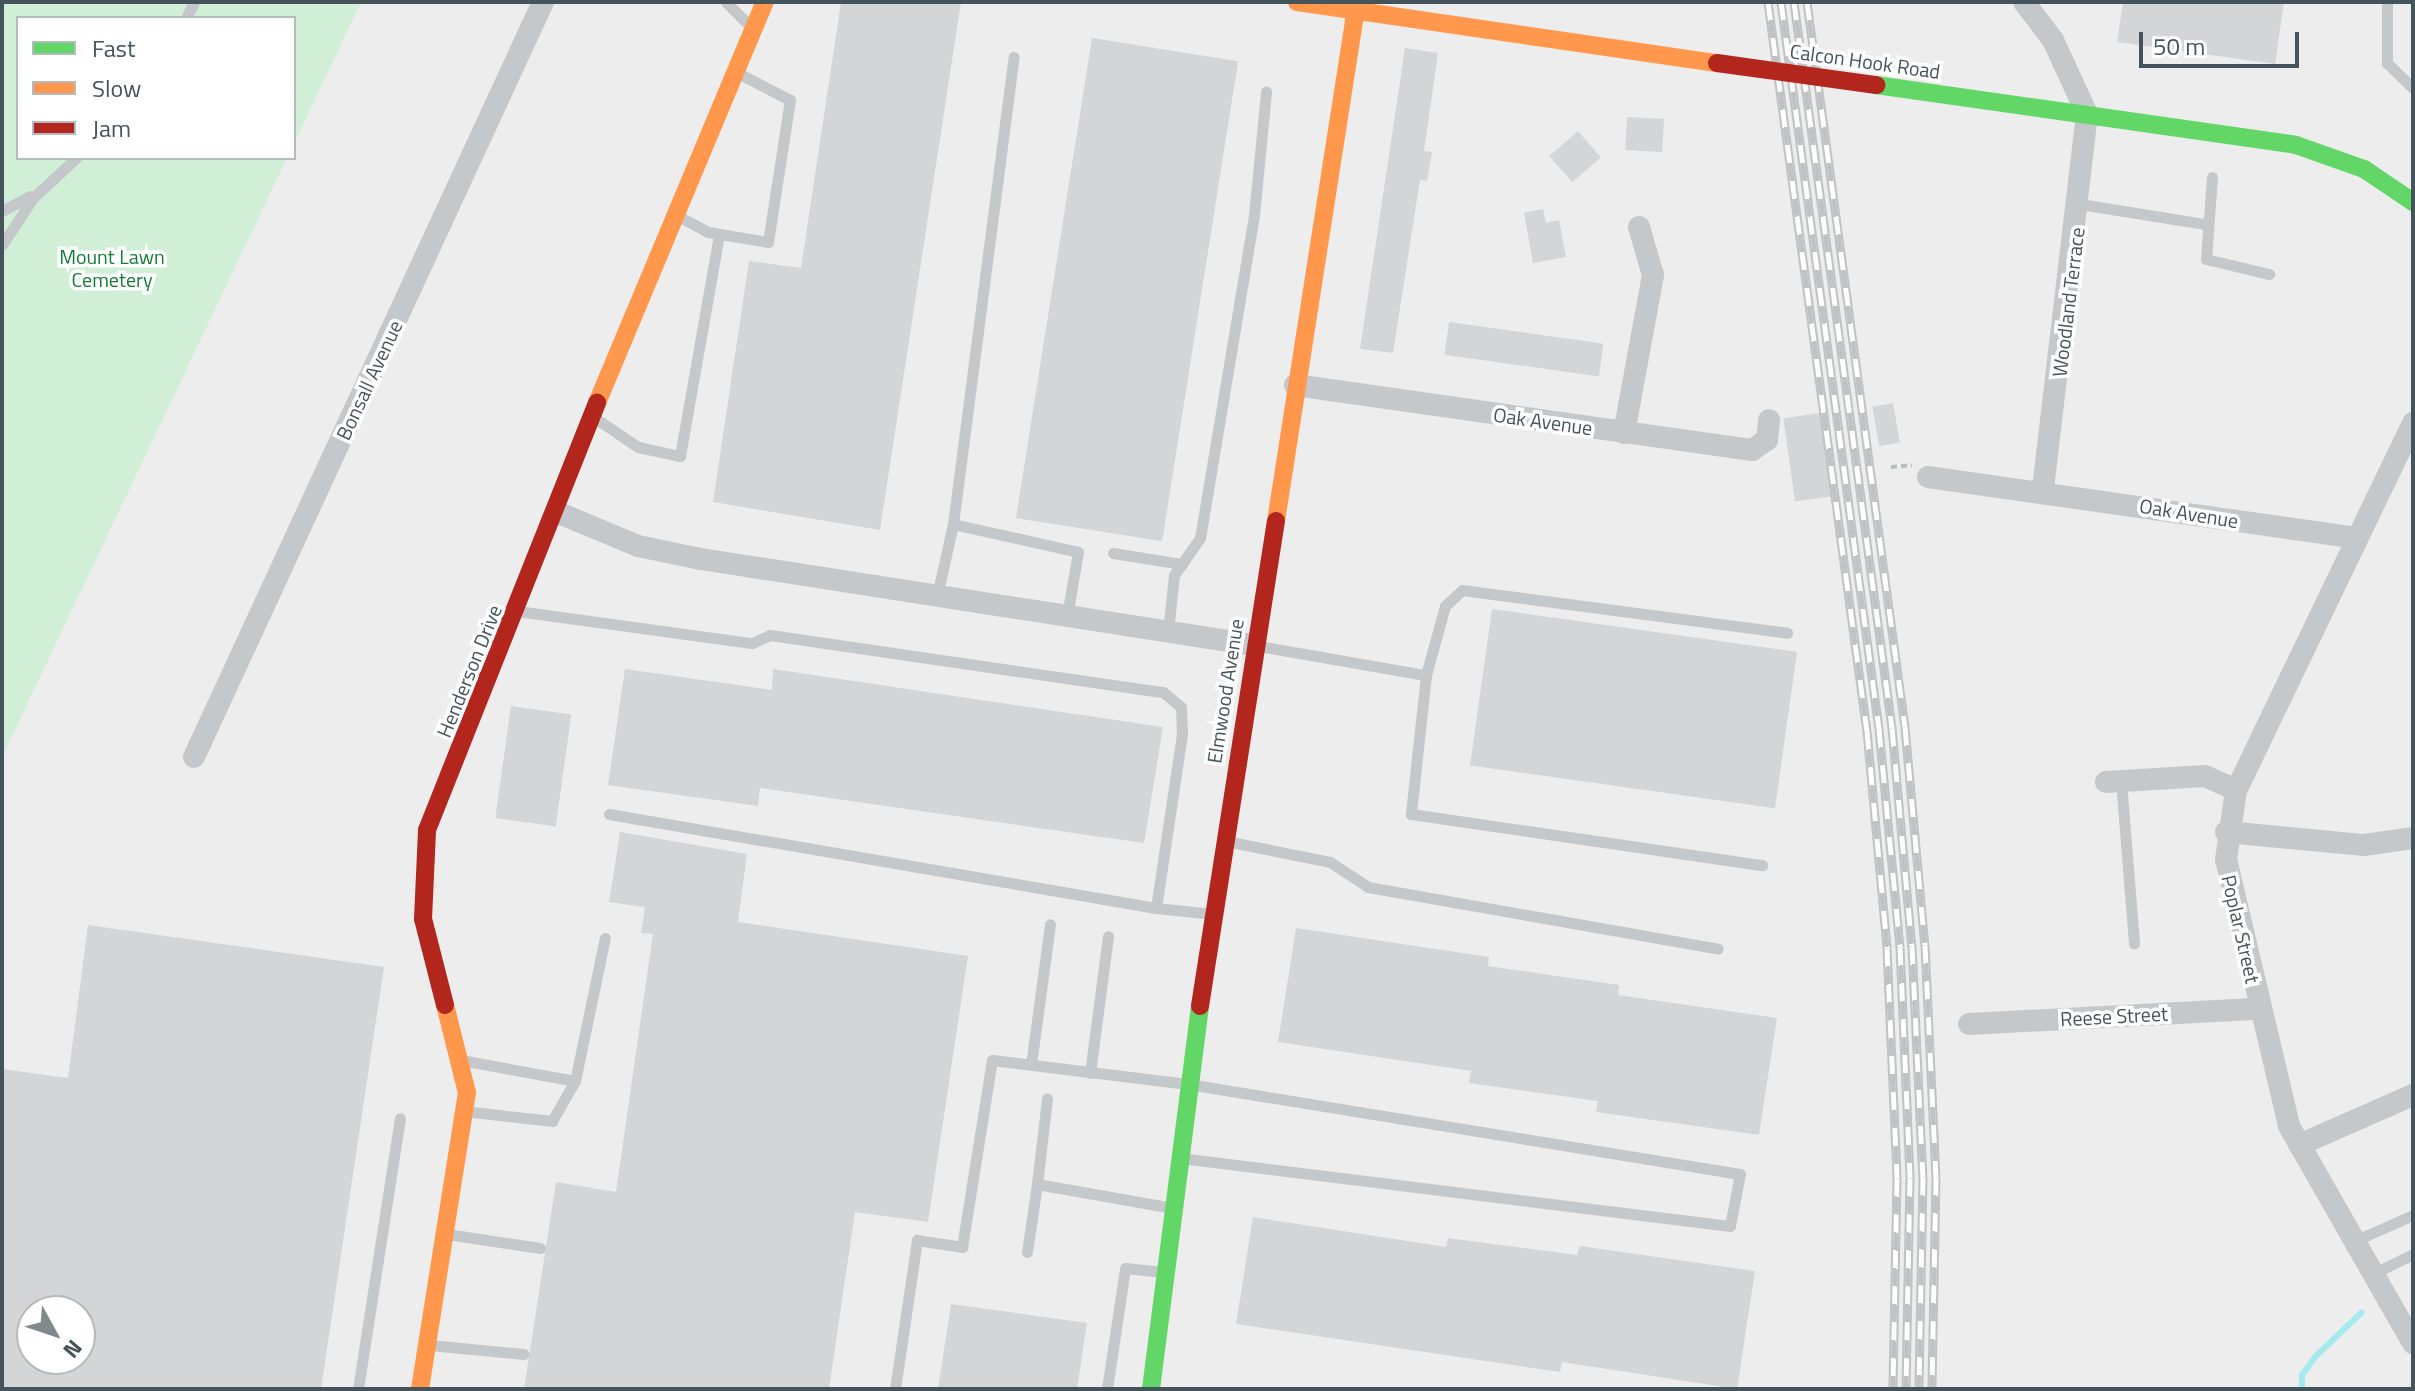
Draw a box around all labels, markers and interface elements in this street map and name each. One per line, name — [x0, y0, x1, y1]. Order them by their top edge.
legend — [16, 16, 296, 160]
scale bar — [2143, 16, 2303, 66]
text: 50 m — [2153, 28, 2205, 64]
text: Fast — [92, 30, 135, 66]
street label: Calcon Hook Road — [1788, 39, 1942, 83]
text: Slow — [92, 70, 141, 106]
text: Jam — [92, 110, 131, 146]
street label: Woodland Terrace — [2047, 226, 2089, 378]
park label: Mount Lawn Cemetery — [59, 245, 165, 292]
street label: Bonsall Avenue — [331, 316, 407, 444]
street label: Oak Avenue — [1492, 402, 1594, 440]
street label: Oak Avenue — [2138, 493, 2240, 533]
street label: Henderson Drive — [432, 601, 506, 741]
street label: Elmwood Avenue — [1202, 617, 1248, 765]
street label: Poplar Street — [2217, 873, 2265, 985]
street label: Reese Street — [2060, 1001, 2168, 1031]
north arrow — [16, 1295, 96, 1375]
text: N — [55, 1332, 91, 1366]

